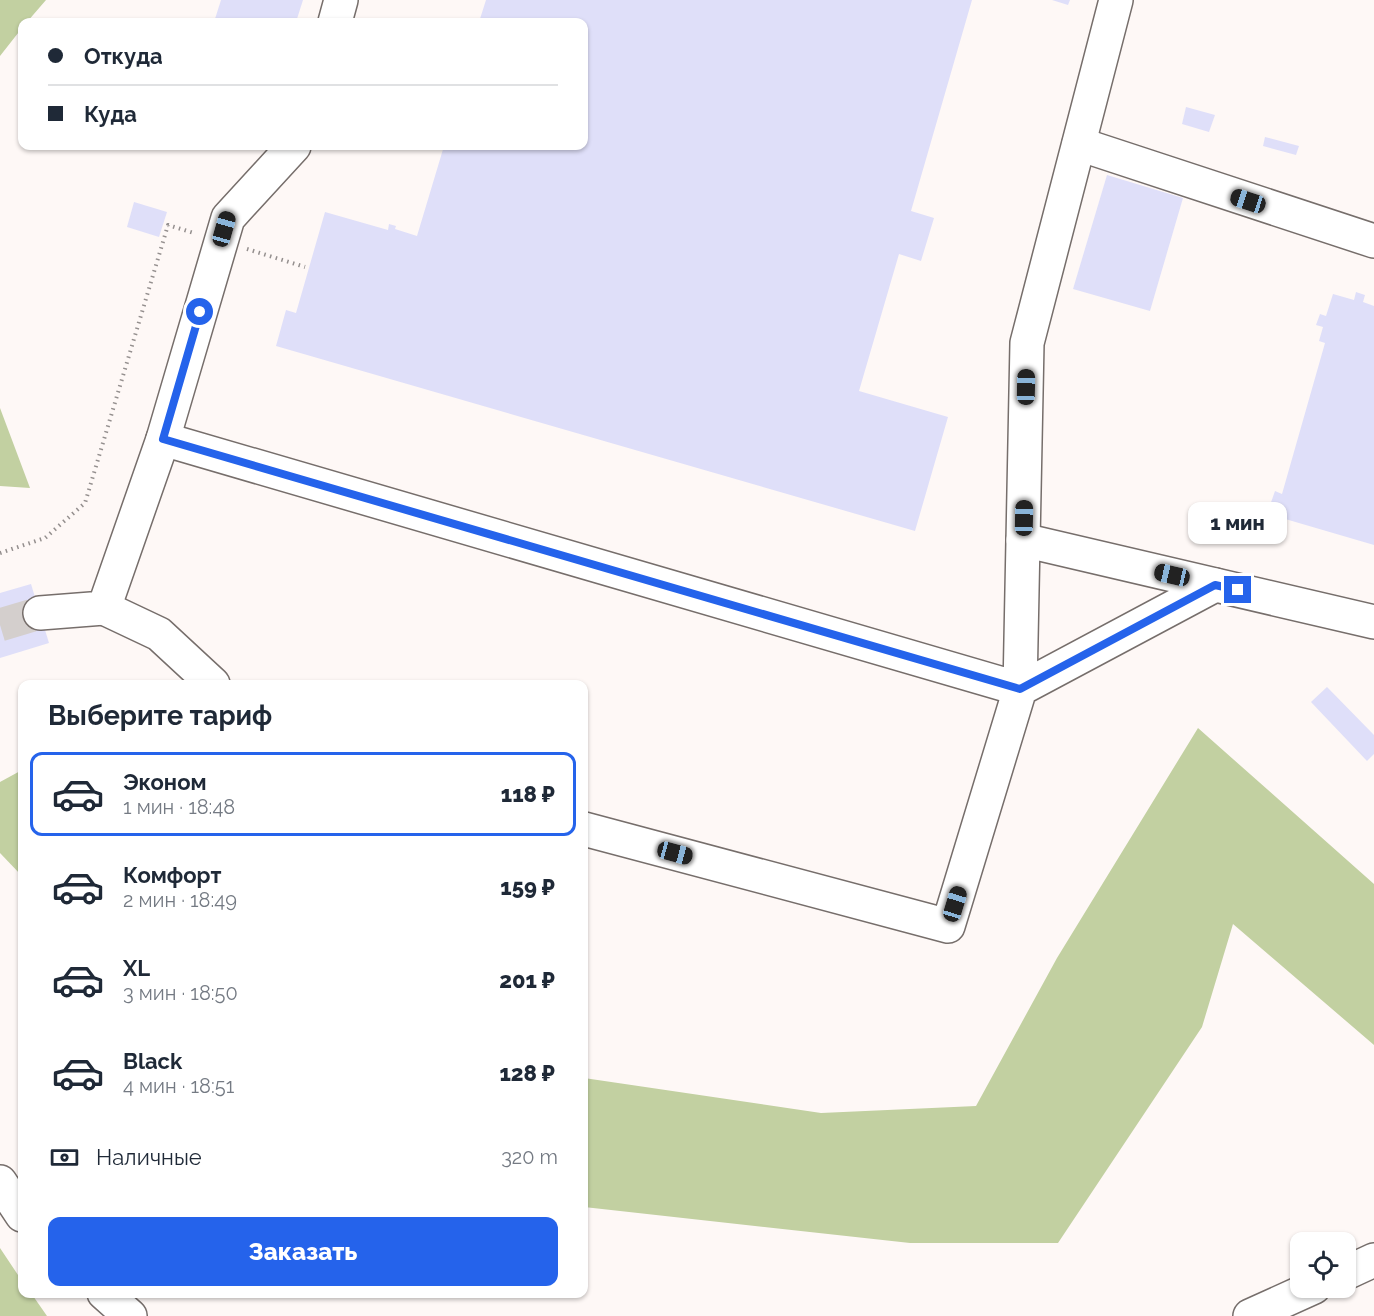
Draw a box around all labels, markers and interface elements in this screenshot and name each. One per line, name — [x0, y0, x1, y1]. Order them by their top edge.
text: Откуда — [84, 43, 163, 69]
text: Куда — [84, 101, 137, 127]
car — [1228, 187, 1268, 215]
car — [210, 209, 238, 249]
route start — [186, 298, 213, 325]
car — [1017, 369, 1035, 405]
car — [1015, 500, 1033, 536]
callout: 1 мин — [1188, 503, 1288, 545]
text: 1 мин — [1210, 511, 1265, 535]
car — [1152, 562, 1192, 588]
route end — [1224, 576, 1251, 603]
text: Выберите тариф — [48, 700, 272, 731]
icon: car — [51, 767, 105, 821]
text: Эконом — [123, 769, 207, 795]
text: 118 ₽ — [501, 781, 555, 807]
text: 1 мин · 18:48 — [123, 795, 235, 819]
car — [655, 840, 695, 866]
icon: car — [51, 860, 105, 914]
text: Комфорт — [123, 862, 221, 888]
text: 159 ₽ — [500, 874, 555, 900]
car — [941, 884, 969, 924]
text: 2 мин · 18:49 — [123, 888, 237, 912]
icon: car — [51, 953, 105, 1007]
text: XL — [123, 955, 150, 981]
text: 201 ₽ — [499, 967, 555, 993]
text: 3 мин · 18:50 — [123, 981, 238, 1005]
icon: car — [51, 1046, 105, 1100]
text: Black — [123, 1048, 182, 1074]
text: 128 ₽ — [499, 1060, 555, 1086]
text: 4 мин · 18:51 — [123, 1074, 234, 1098]
icon: cash — [48, 1141, 81, 1174]
text: Наличные — [96, 1144, 202, 1170]
text: 320 m — [501, 1145, 558, 1169]
button: Заказать — [48, 1217, 558, 1286]
map controls — [1290, 1232, 1356, 1298]
button: locate — [1290, 1232, 1356, 1298]

